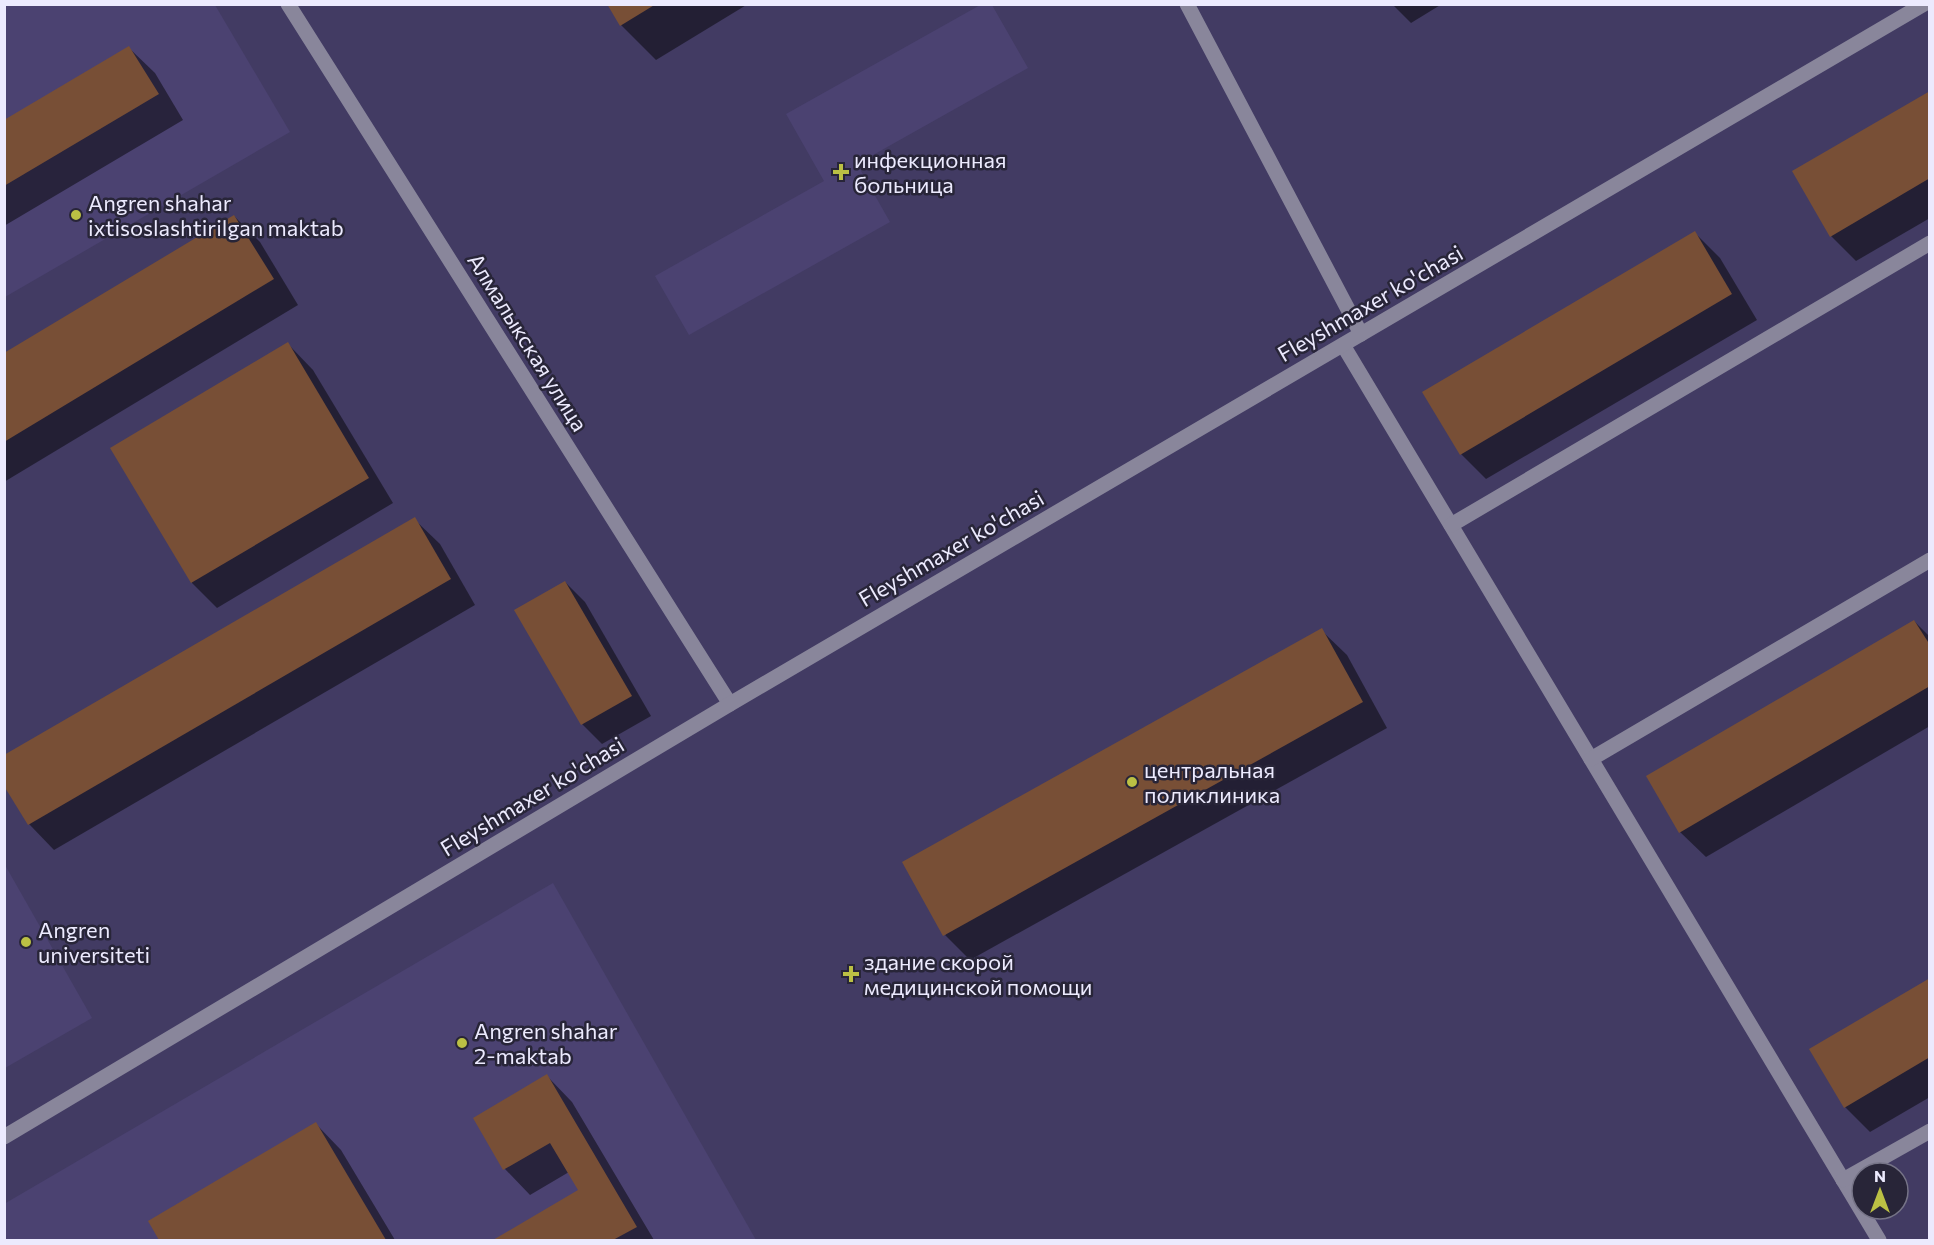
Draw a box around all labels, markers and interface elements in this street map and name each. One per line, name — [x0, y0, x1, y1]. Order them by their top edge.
place label: инфекционная больница — [854, 146, 1006, 198]
marker: инфекционная больница — [832, 163, 850, 181]
place label: Angren shahar ixtisoslashtirilgan maktab — [88, 189, 344, 241]
marker: Angren shahar ixtisoslashtirilgan maktab — [69, 208, 83, 222]
street label: Fleyshmaxer ko'chasi — [1272, 239, 1468, 367]
street label: Алмалыкская улица — [462, 248, 594, 436]
street label: Fleyshmaxer ko'chasi — [853, 484, 1049, 612]
street label: Fleyshmaxer ko'chasi — [435, 730, 629, 862]
place label: центральная поликлиника — [1144, 756, 1280, 808]
marker: центральная поликлиника — [1125, 775, 1139, 789]
place label: Angren universiteti — [38, 916, 150, 968]
marker: Angren universiteti — [19, 935, 33, 949]
place label: здание скорой медицинской помощи — [864, 948, 1092, 1000]
marker: здание скорой медицинской помощи — [842, 965, 860, 983]
place label: Angren shahar 2-maktab — [474, 1017, 618, 1069]
marker: Angren shahar 2-maktab — [455, 1036, 469, 1050]
north arrow — [1850, 1161, 1910, 1221]
text: N — [1874, 1166, 1886, 1185]

